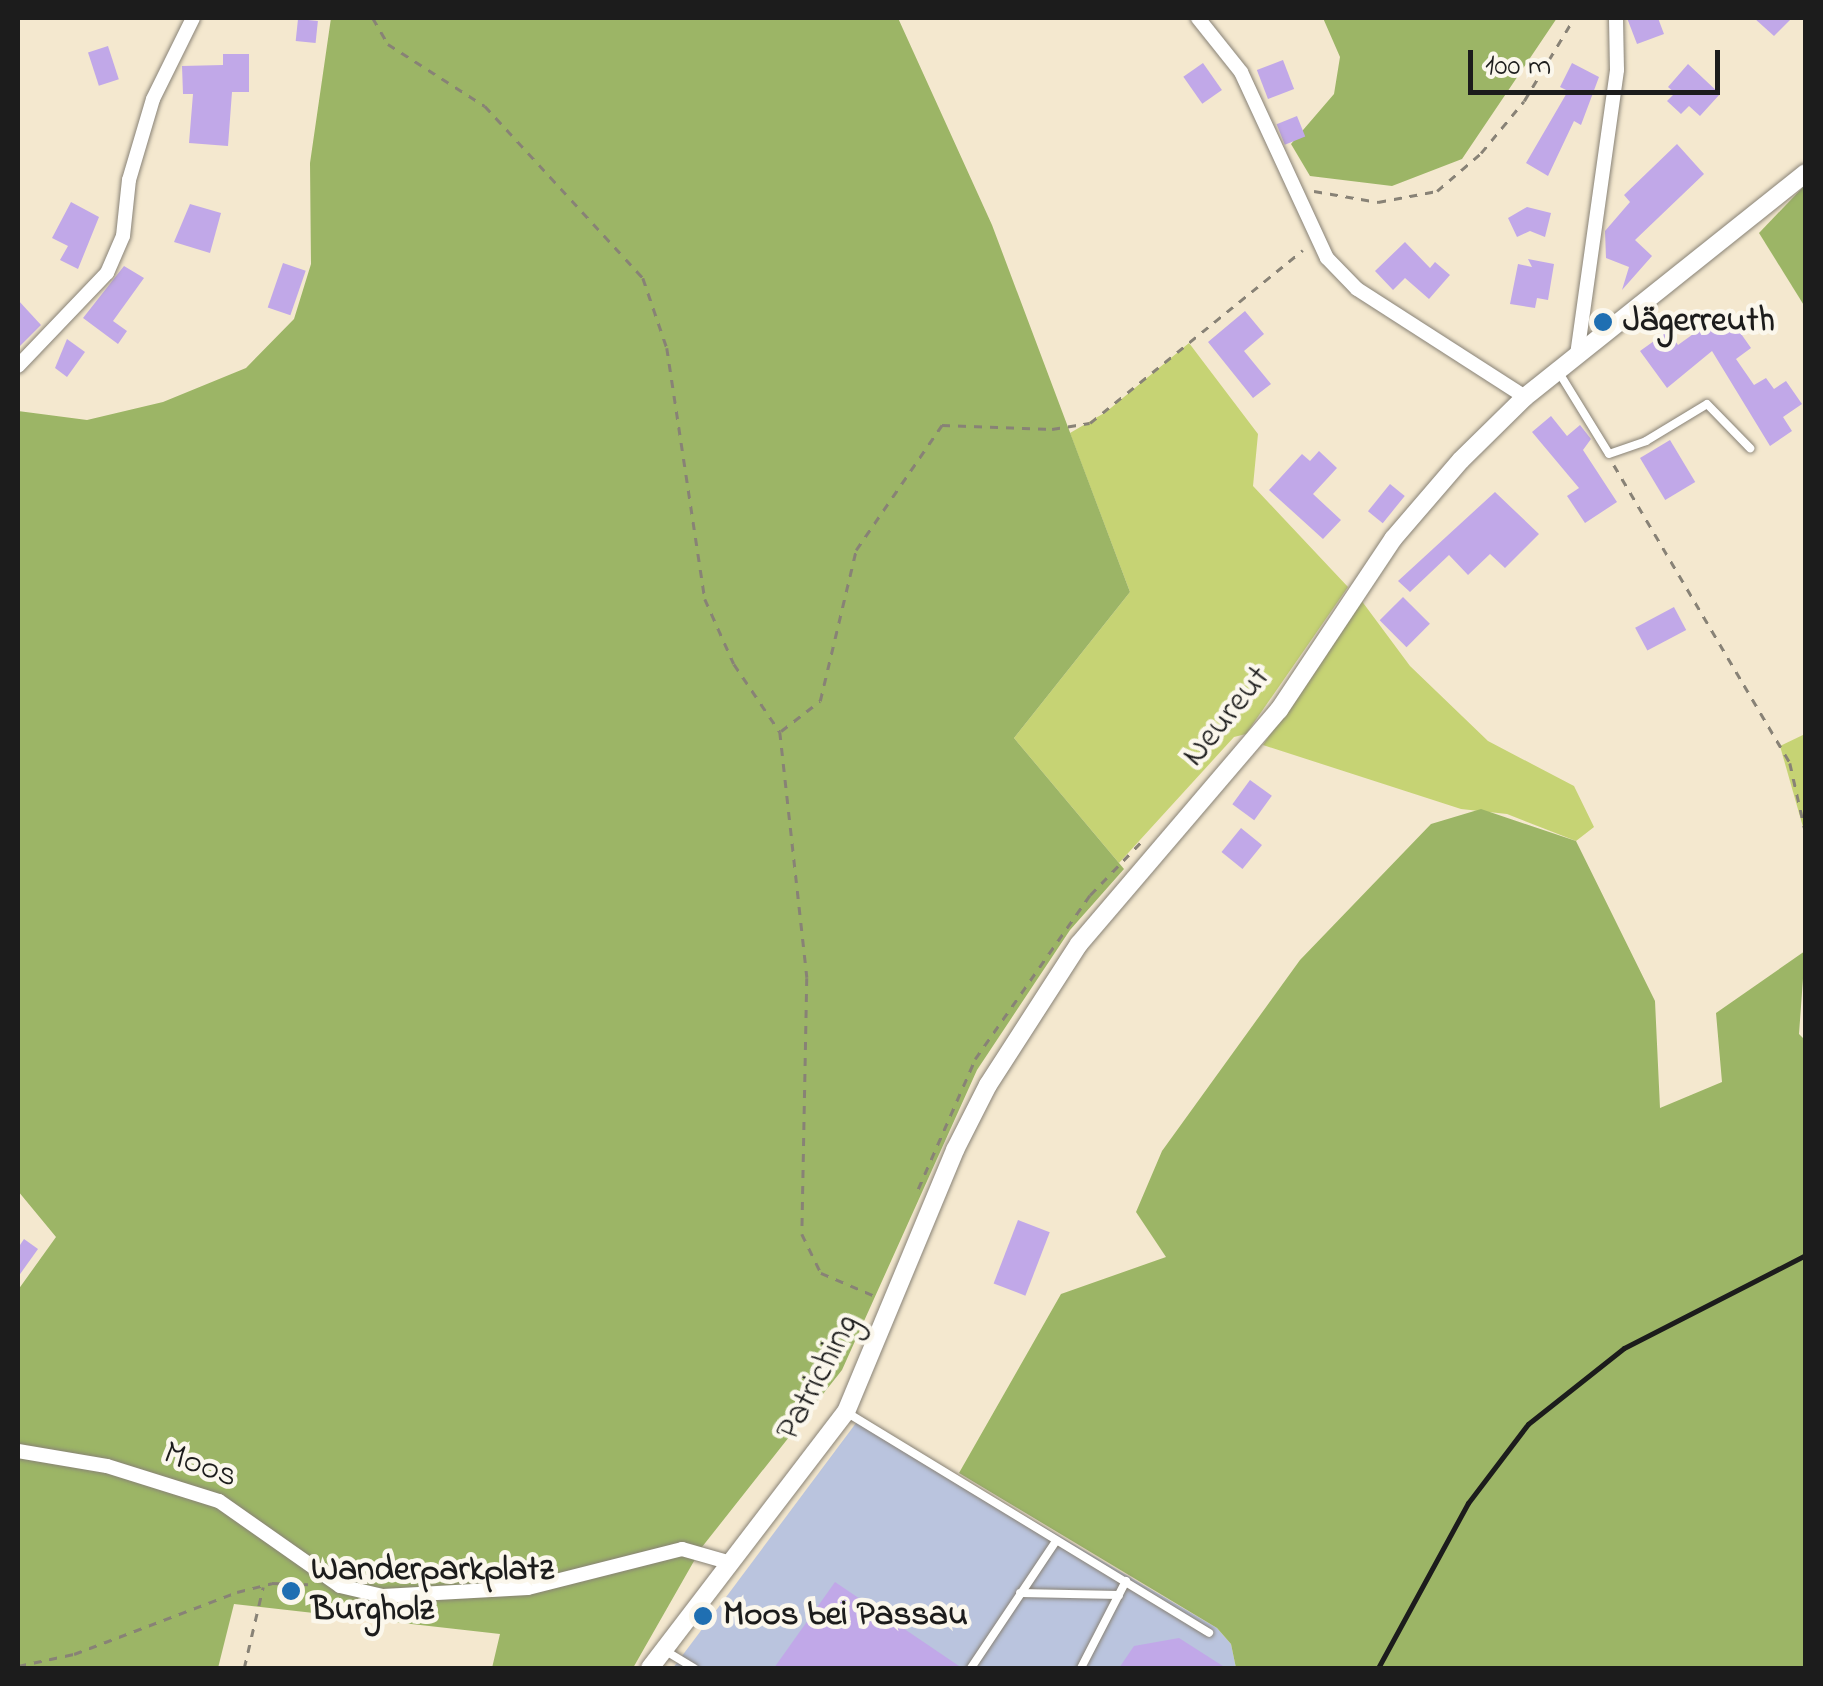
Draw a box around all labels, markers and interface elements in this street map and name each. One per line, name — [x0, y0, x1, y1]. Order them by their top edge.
scale bar — [1473, 30, 1726, 92]
text: 100 m — [1485, 45, 1551, 89]
place label: Jägerreuth — [1623, 301, 1775, 343]
marker: Jägerreuth — [1592, 311, 1614, 333]
street label: Neureut — [1174, 658, 1280, 776]
street label: Patriching — [768, 1307, 870, 1449]
street label: Moos — [157, 1433, 243, 1499]
place label: Wanderparkplatz Burgholz — [311, 1550, 554, 1632]
marker: Wanderparkplatz Burgholz — [280, 1580, 302, 1602]
place label: Moos bei Passau — [723, 1595, 968, 1637]
marker: Moos bei Passau — [692, 1605, 714, 1627]

